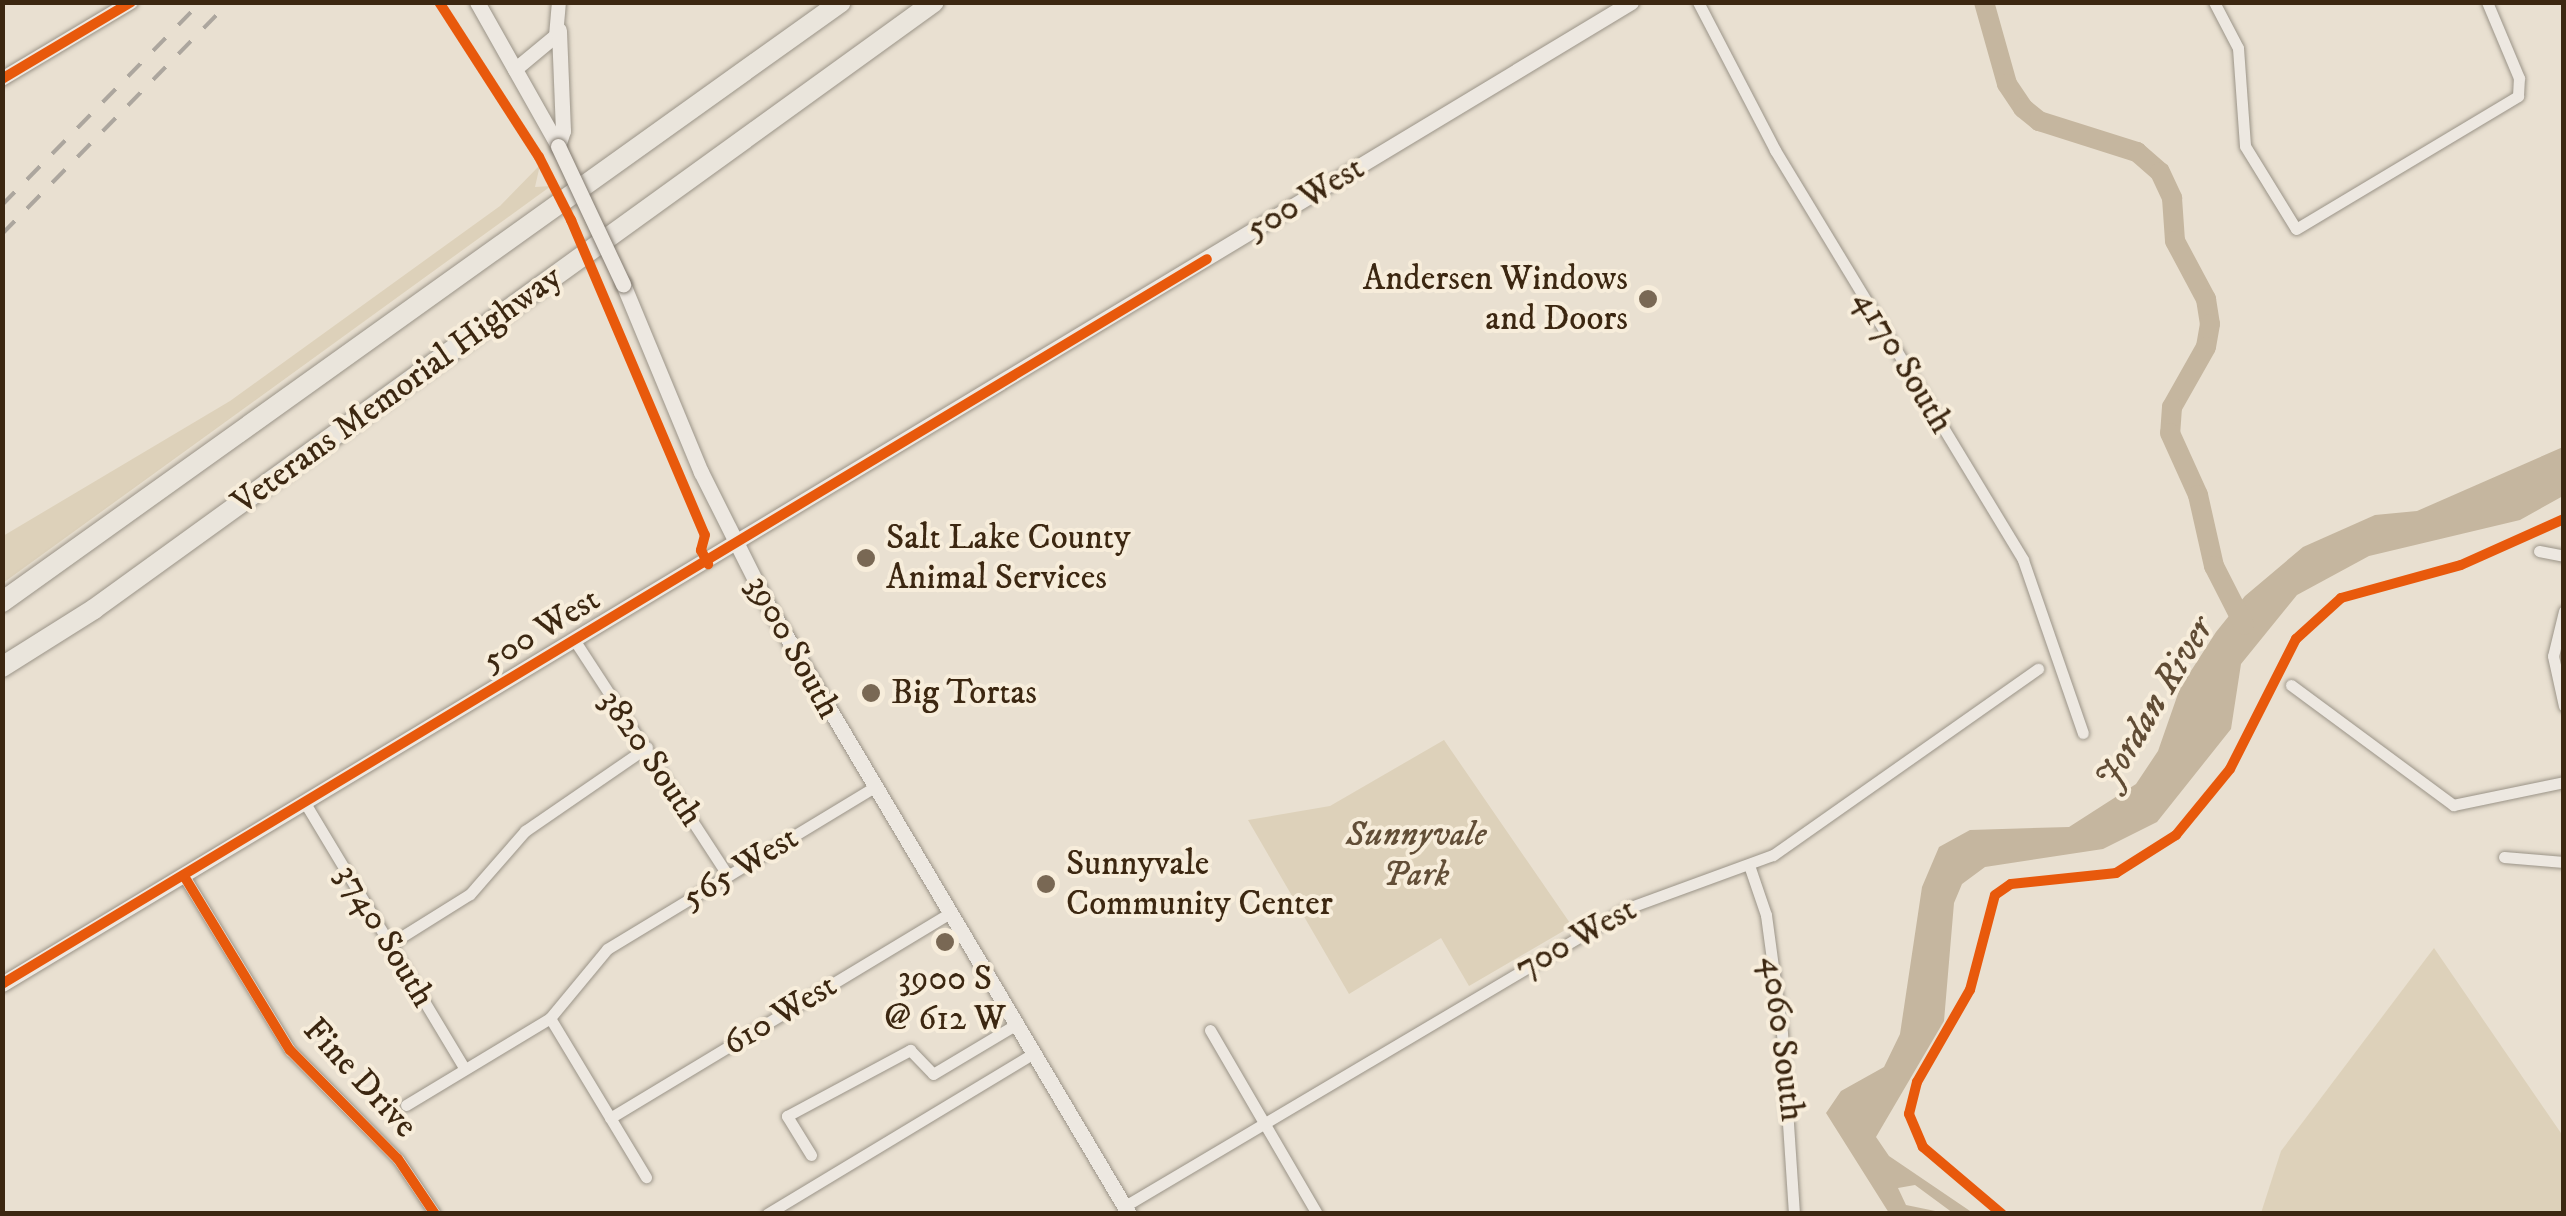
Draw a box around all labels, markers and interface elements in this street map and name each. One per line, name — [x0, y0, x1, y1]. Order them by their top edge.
street label: 500 West — [1238, 147, 1372, 251]
street label: Veterans Memorial Highway — [224, 256, 570, 524]
place label: Andersen Windows and Doors — [1363, 258, 1628, 340]
street label: 4170 South — [1844, 283, 1962, 441]
marker: Andersen Windows and Doors — [1637, 288, 1659, 310]
place label: Salt Lake County Animal Services — [886, 517, 1131, 599]
marker: Salt Lake County Animal Services — [855, 547, 877, 569]
street label: 3900 South — [736, 568, 850, 726]
street label: 500 West — [474, 578, 608, 682]
water label: Jordan River — [2085, 609, 2225, 799]
place label: Big Tortas — [891, 672, 1037, 714]
street label: 3820 South — [590, 682, 712, 834]
marker: Big Tortas — [860, 682, 882, 704]
park label: Sunnyvale Park — [1346, 814, 1486, 896]
street label: 565 West — [674, 817, 806, 919]
place label: Sunnyvale Community Center — [1066, 843, 1333, 925]
street label: 3740 South — [326, 857, 444, 1015]
marker: Sunnyvale Community Center — [1035, 873, 1057, 895]
street label: 700 West — [1508, 889, 1644, 989]
marker: 3900 S @ 612 W — [934, 931, 956, 953]
street label: 4060 South — [1751, 954, 1813, 1124]
place label: 3900 S @ 612 W — [884, 958, 1006, 1040]
street label: 610 West — [716, 965, 844, 1065]
street label: Fine Drive — [294, 1009, 426, 1147]

